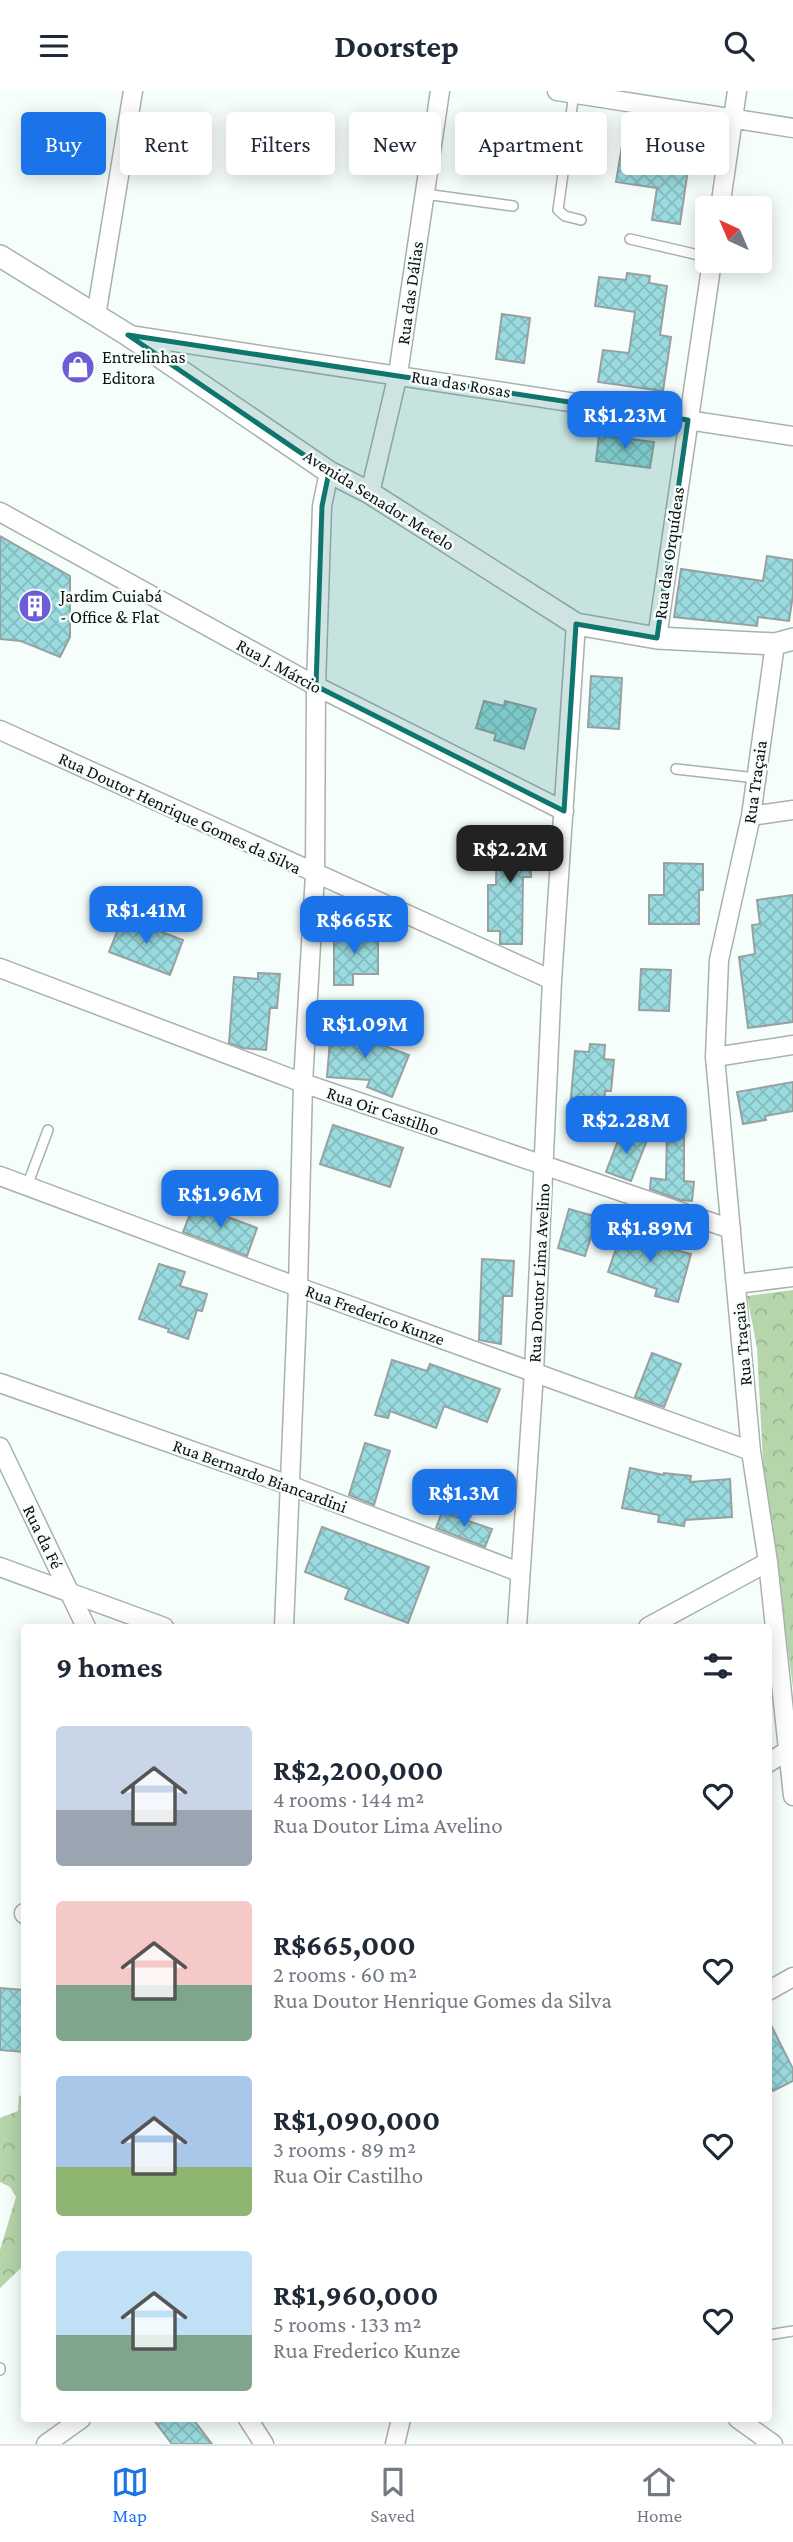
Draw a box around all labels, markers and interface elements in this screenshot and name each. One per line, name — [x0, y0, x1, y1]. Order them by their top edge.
icon: menu — [35, 27, 73, 65]
icon: search — [720, 27, 758, 65]
text: Doorstep — [334, 28, 459, 64]
chip: Buy — [21, 112, 106, 175]
chip: Rent — [120, 112, 212, 175]
chip: Filters — [226, 112, 335, 175]
chip: New — [349, 112, 441, 175]
chip: Apartment — [455, 112, 607, 175]
chip: House — [621, 112, 729, 175]
north arrow — [695, 196, 772, 273]
map controls — [695, 196, 772, 273]
street label: Rua das Dálias — [393, 240, 427, 346]
place label: Entrelinhas Editora — [102, 347, 186, 388]
shop icon: Entrelinhas Editora — [59, 348, 97, 386]
street label: Rua das Rosas — [410, 366, 512, 402]
pin: R$1.23M — [560, 391, 690, 451]
text: R$1.23M — [583, 401, 667, 427]
street label: Avenida Senador Metelo — [300, 445, 458, 555]
street label: Rua das Orquídeas — [650, 485, 688, 621]
place label: Jardim Cuiabá - Office & Flat — [58, 586, 162, 627]
building icon: Jardim Cuiabá - Office & Flat — [16, 587, 54, 625]
street label: Rua J. Márcio — [233, 634, 325, 698]
street label: Rua Traçaia — [739, 739, 771, 825]
street label: Rua Doutor Henrique Gomes da Silva — [56, 748, 304, 878]
pin: R$2.2M — [453, 825, 567, 885]
text: R$2.2M — [472, 835, 548, 861]
pin: R$1.41M — [81, 887, 211, 946]
text: R$1.41M — [106, 896, 186, 922]
pin: R$665K — [297, 897, 411, 956]
text: R$665K — [316, 906, 392, 932]
pin: R$1.09M — [300, 1000, 430, 1060]
text: R$1.09M — [322, 1010, 408, 1036]
street label: Rua Oir Castilho — [324, 1082, 442, 1140]
pin: R$2.28M — [561, 1097, 691, 1156]
text: R$2.28M — [582, 1106, 670, 1132]
pin: R$1.96M — [155, 1171, 285, 1230]
text: R$1.96M — [177, 1180, 263, 1206]
street label: Rua Doutor Lima Avelino — [524, 1183, 554, 1363]
pin: R$1.89M — [585, 1205, 715, 1264]
text: R$1.89M — [607, 1214, 693, 1240]
street label: Rua Frederico Kunze — [303, 1281, 447, 1350]
street label: Rua Traçaia — [728, 1301, 756, 1387]
street label: Rua Bernardo Biancardini — [170, 1435, 350, 1517]
pin: R$1.3M — [407, 1469, 521, 1529]
text: R$1.3M — [428, 1479, 500, 1505]
street label: Rua da Fé — [19, 1502, 67, 1572]
icon: filters — [699, 1647, 737, 1685]
text: 9 homes — [56, 1650, 163, 1683]
text: R$2,200,000 — [273, 1753, 443, 1786]
icon: home — [112, 1754, 196, 1838]
icon: heart — [699, 1777, 737, 1815]
text: 4 rooms · 144 m² — [273, 1786, 424, 1812]
text: Rua Doutor Lima Avelino — [273, 1812, 503, 1838]
text: R$665,000 — [273, 1928, 416, 1961]
icon: home — [112, 1929, 196, 2013]
icon: heart — [699, 1952, 737, 1990]
text: 2 rooms · 60 m² — [273, 1961, 417, 1987]
text: Rua Doutor Henrique Gomes da Silva — [273, 1987, 612, 2013]
text: R$1,090,000 — [273, 2103, 440, 2136]
icon: home — [112, 2104, 196, 2188]
icon: heart — [699, 2127, 737, 2165]
text: 3 rooms · 89 m² — [273, 2136, 416, 2162]
text: Rua Oir Castilho — [273, 2162, 423, 2188]
text: R$1,960,000 — [273, 2278, 439, 2311]
icon: home — [112, 2279, 196, 2363]
icon: heart — [699, 2302, 737, 2340]
text: 5 rooms · 133 m² — [273, 2311, 421, 2337]
text: Rua Frederico Kunze — [273, 2337, 460, 2363]
tab: Map — [111, 2463, 149, 2526]
tab: Saved — [370, 2463, 415, 2526]
tab: Home — [637, 2463, 682, 2526]

